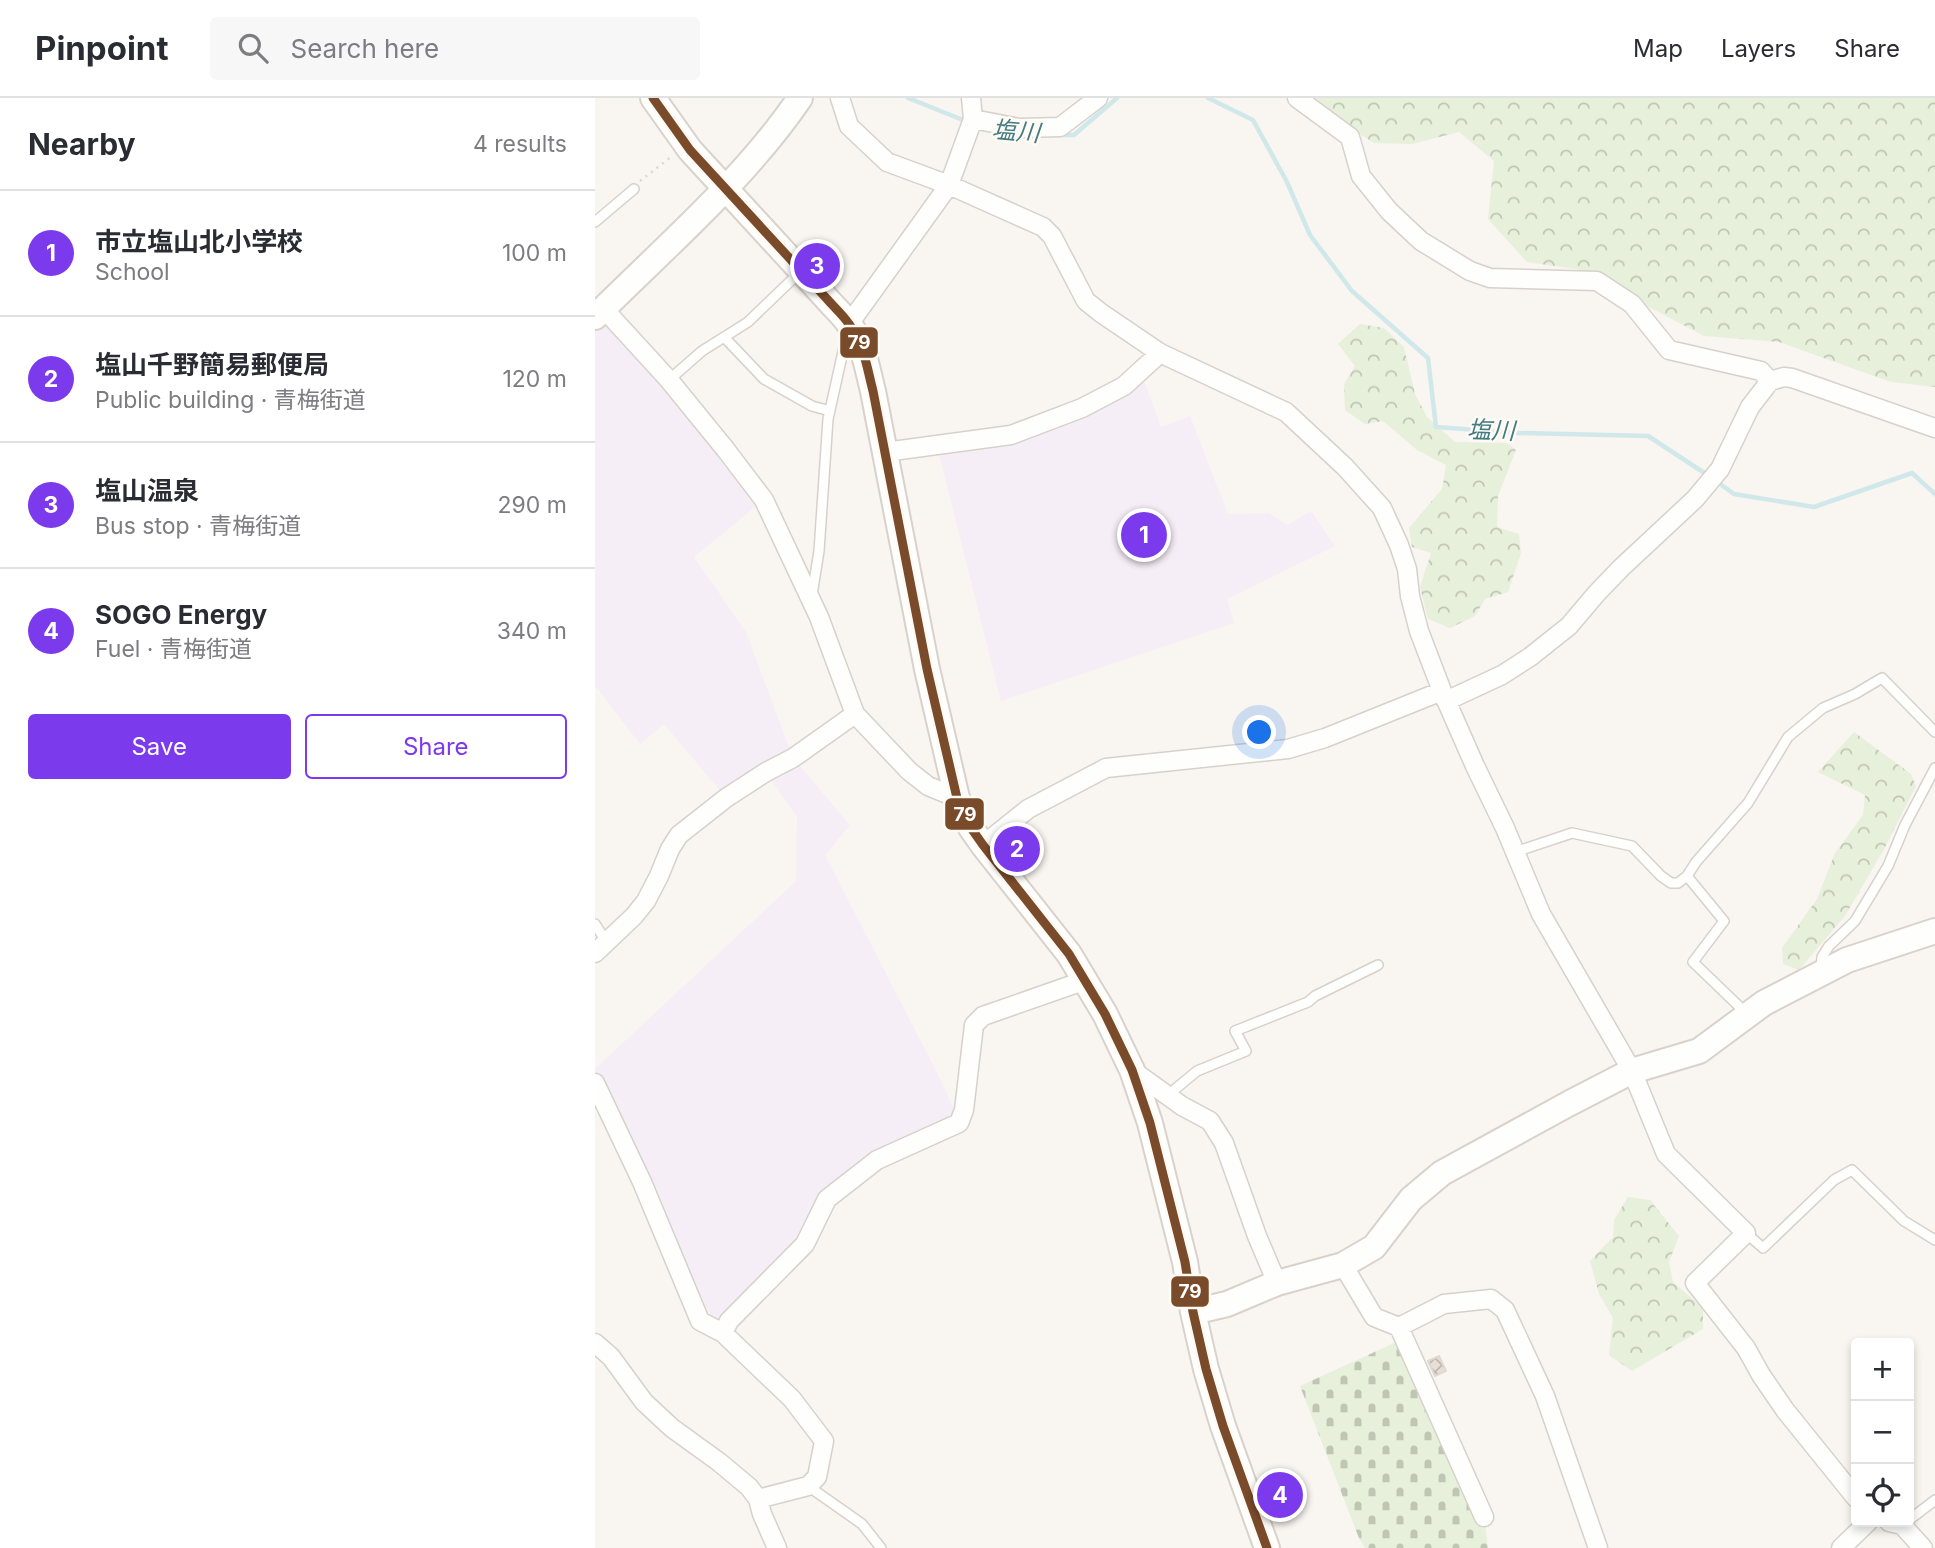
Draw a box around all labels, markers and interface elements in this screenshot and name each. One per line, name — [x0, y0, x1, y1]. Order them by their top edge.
search box — [210, 17, 700, 80]
text: Pinpoint — [35, 28, 168, 68]
icon: search — [234, 29, 272, 67]
text: Search here — [290, 33, 439, 64]
text: Map — [1633, 34, 1683, 63]
text: Layers — [1721, 34, 1796, 63]
text: Share — [1834, 34, 1900, 63]
water label: 塩川 — [991, 114, 1044, 148]
text: Nearby — [28, 126, 136, 162]
text: 4 results — [473, 130, 567, 158]
text: 市立塩山北小学校 — [95, 226, 303, 257]
text: 1 — [46, 239, 56, 267]
text: 100 m — [502, 239, 567, 267]
pin: 3 — [794, 240, 840, 292]
text: School — [95, 258, 170, 286]
line badge: 79 — [839, 326, 879, 359]
text: 79 — [847, 331, 871, 354]
text: 塩山千野簡易郵便局 — [95, 349, 329, 380]
text: 2 — [44, 365, 58, 393]
text: 120 m — [502, 365, 567, 393]
text: Public building · 青梅街道 — [95, 386, 366, 414]
water label: 塩川 — [1467, 415, 1518, 445]
text: 塩山温泉 — [95, 475, 199, 506]
text: 3 — [44, 491, 58, 519]
text: 290 m — [498, 491, 567, 519]
pin: 1 — [1121, 509, 1167, 561]
text: Bus stop · 青梅街道 — [95, 512, 301, 540]
text: SOGO Energy — [95, 599, 267, 630]
text: 4 — [43, 617, 59, 645]
text: 340 m — [497, 617, 567, 645]
text: Fuel · 青梅街道 — [95, 635, 252, 663]
button: Save — [28, 714, 291, 779]
button: Share — [305, 714, 567, 779]
your location — [1242, 715, 1276, 749]
line badge: 79 — [944, 797, 985, 831]
text: 79 — [953, 803, 977, 826]
pin: 2 — [994, 823, 1040, 875]
line badge: 79 — [1170, 1275, 1210, 1308]
text: 79 — [1178, 1280, 1202, 1303]
map controls — [1851, 1338, 1914, 1527]
button: + — [1851, 1338, 1914, 1401]
button: − — [1851, 1401, 1914, 1464]
button: locate — [1851, 1464, 1914, 1527]
pin: 4 — [1257, 1469, 1303, 1521]

